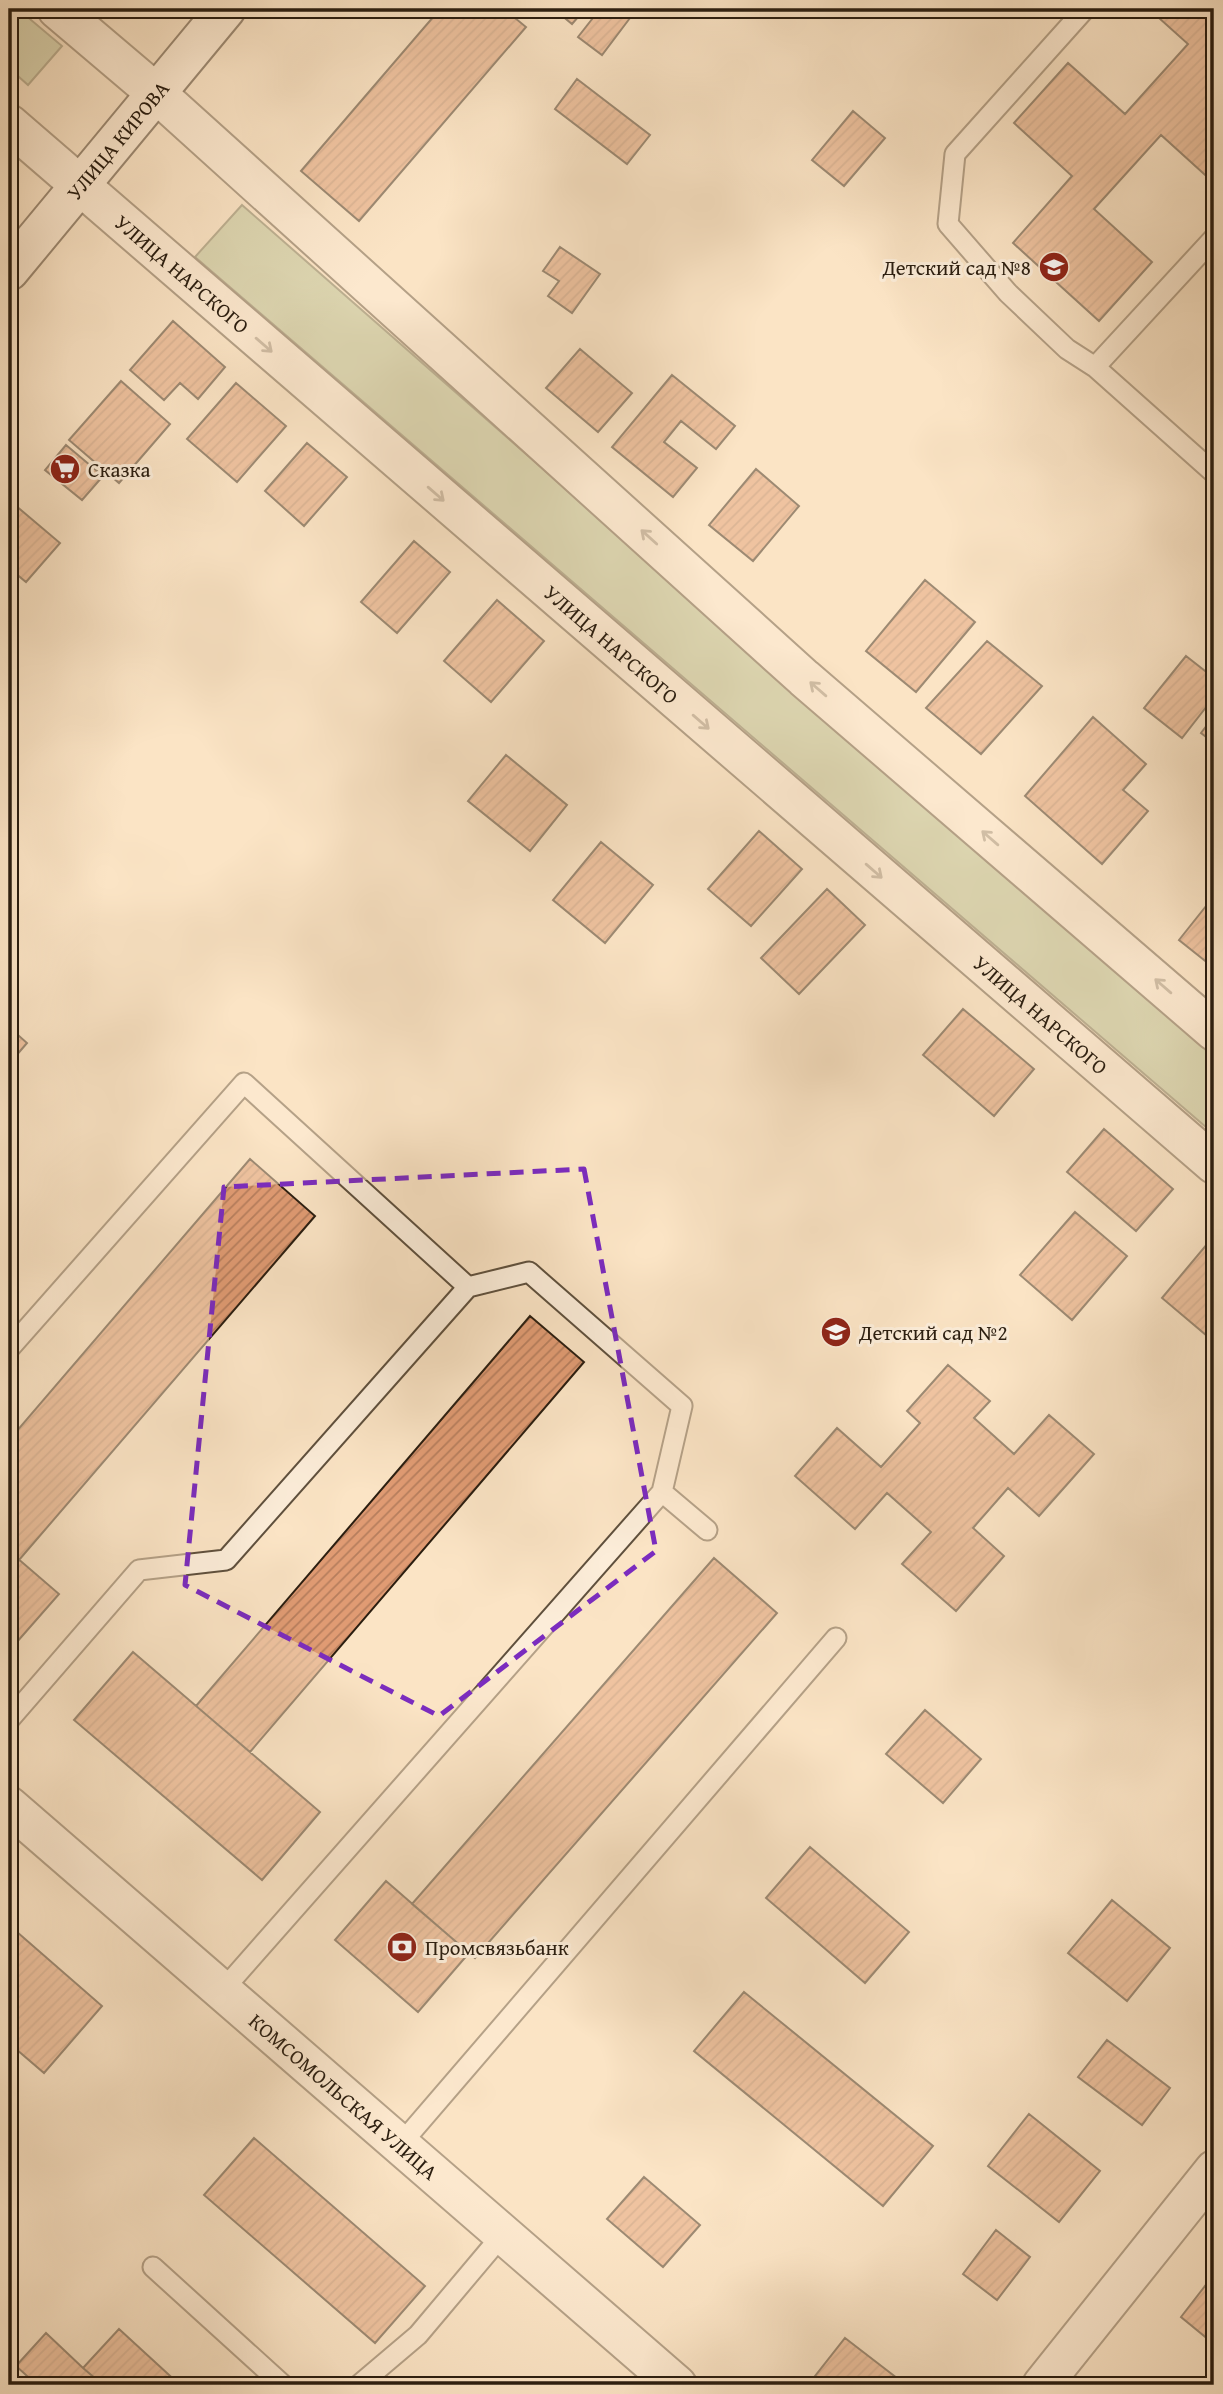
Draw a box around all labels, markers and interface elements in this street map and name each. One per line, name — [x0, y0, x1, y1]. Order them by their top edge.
street label: УЛИЦА КИРОВА — [59, 73, 176, 207]
street label: УЛИЦА НАРСКОГО — [108, 207, 257, 341]
school or university icon: Детский сад №8 — [1037, 250, 1071, 284]
place label: Детский сад №8 — [881, 252, 1031, 283]
one-way arrow — [255, 337, 273, 353]
supermarket icon: Сказка — [48, 452, 82, 486]
place label: Сказка — [88, 454, 151, 485]
one-way arrow — [427, 486, 445, 502]
one-way arrow — [640, 529, 658, 545]
street label: УЛИЦА НАРСКОГО — [537, 577, 686, 711]
one-way arrow — [809, 681, 827, 697]
one-way arrow — [692, 714, 710, 730]
one-way arrow — [981, 830, 999, 846]
one-way arrow — [865, 863, 883, 879]
street label: УЛИЦА НАРСКОГО — [967, 948, 1115, 1082]
one-way arrow — [1154, 978, 1172, 994]
school or university icon: Детский сад №2 — [819, 1315, 853, 1349]
place label: Детский сад №2 — [858, 1317, 1008, 1348]
bank icon: Промсвязьбанк — [385, 1930, 419, 1964]
place label: Промсвязьбанк — [425, 1932, 569, 1963]
street label: КОМСОМОЛЬСКАЯ УЛИЦА — [242, 2005, 445, 2187]

